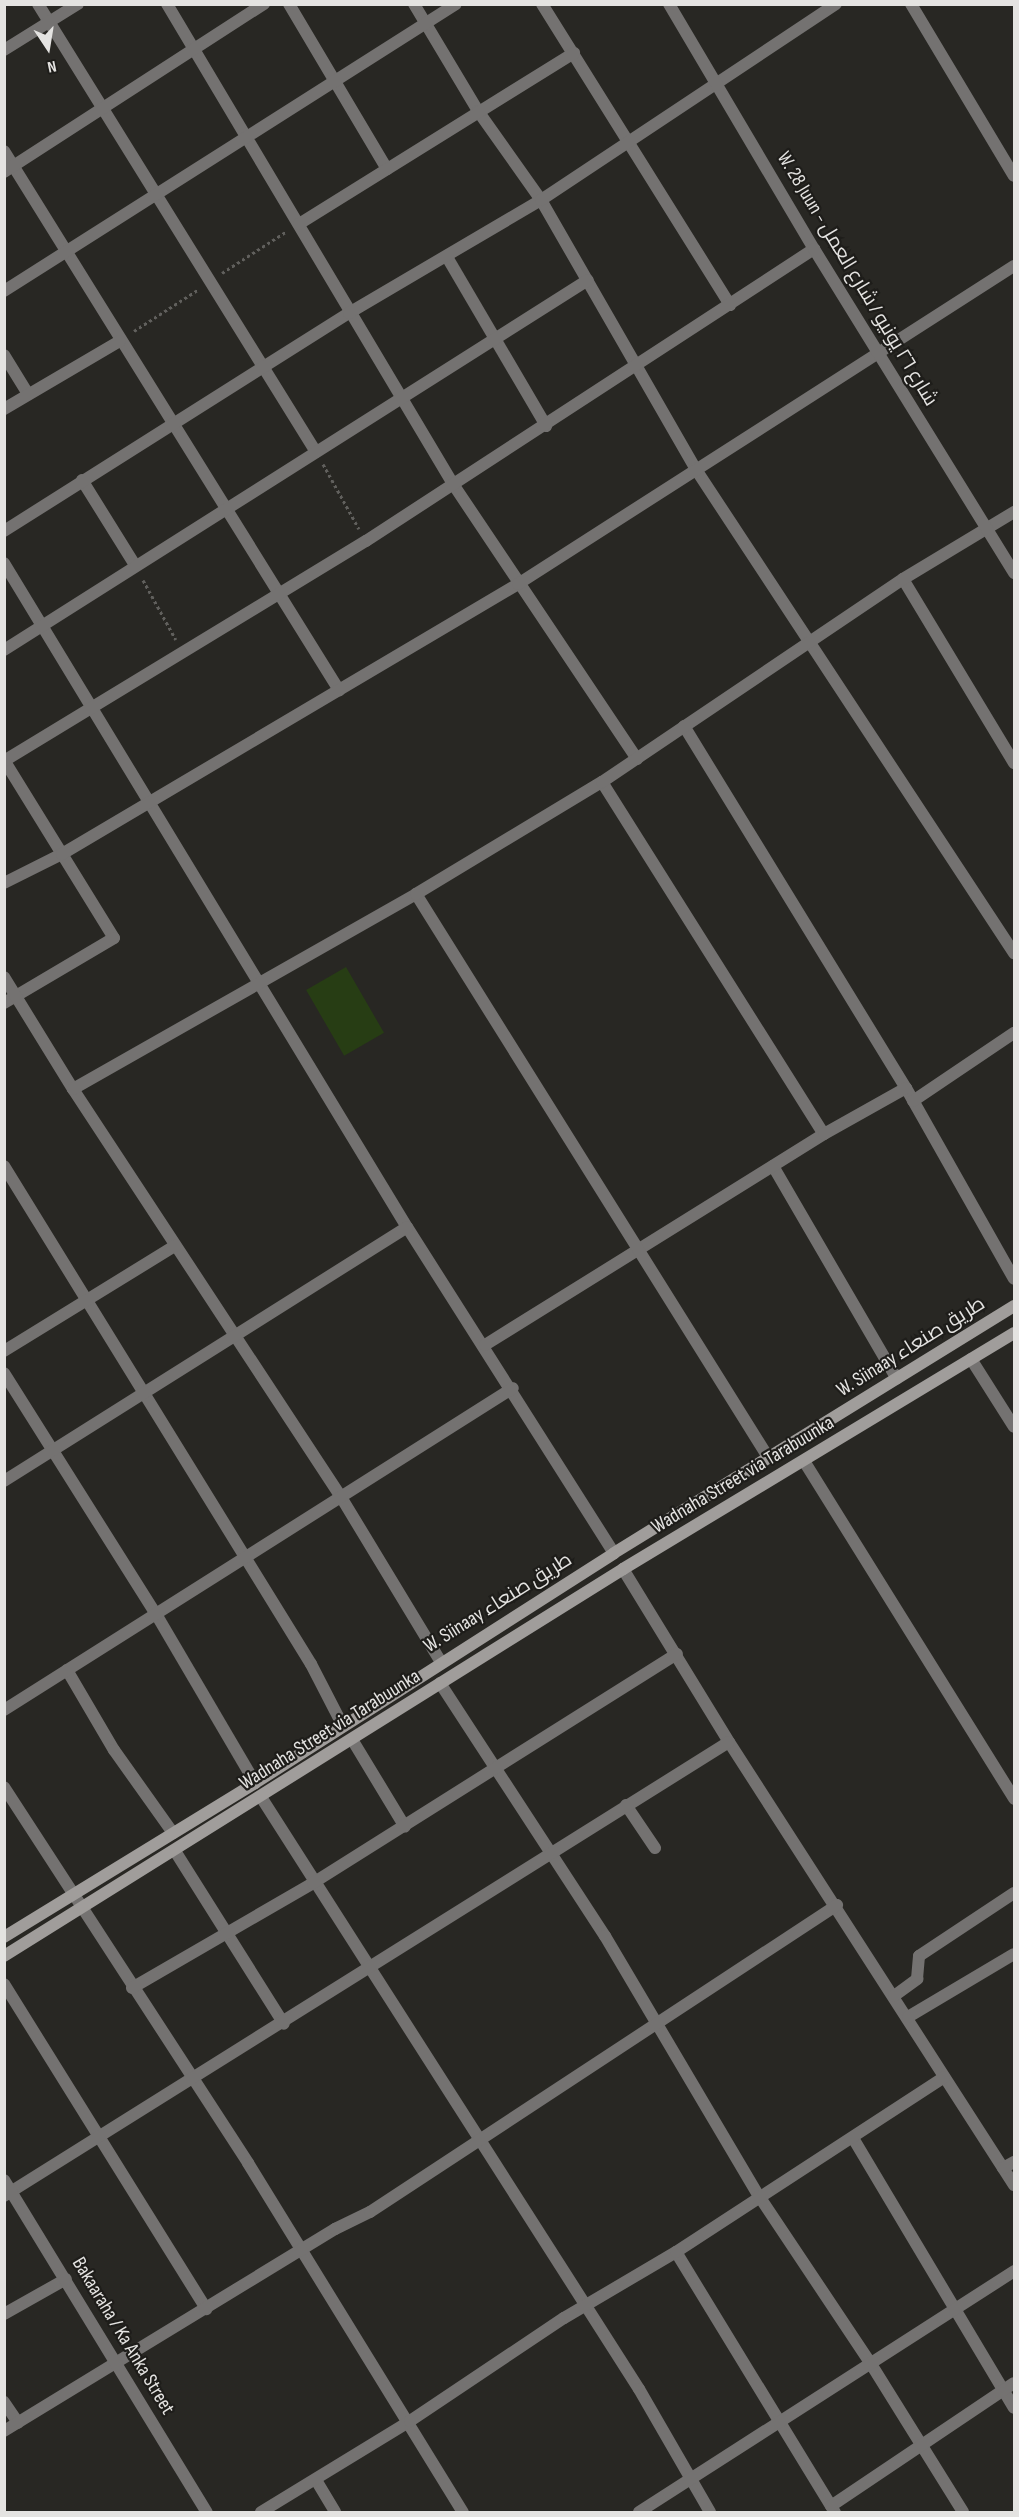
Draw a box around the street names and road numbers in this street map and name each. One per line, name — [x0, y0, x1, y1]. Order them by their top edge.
street label: W. 28 Juun - شارع ٢٦ يونيو / شارع العمل — [771, 148, 943, 410]
street label: W. Siinaay طريق صنعاء — [832, 1292, 990, 1402]
street label: Wadnaha Street via Tarabuunka — [647, 1411, 839, 1539]
street label: W. Siinaay طريق صنعاء — [419, 1548, 577, 1658]
street label: Wadnaha Street via Tarabuunka — [235, 1665, 425, 1795]
street label: Bakaaraha / Ka Anka Street — [67, 2253, 179, 2419]

